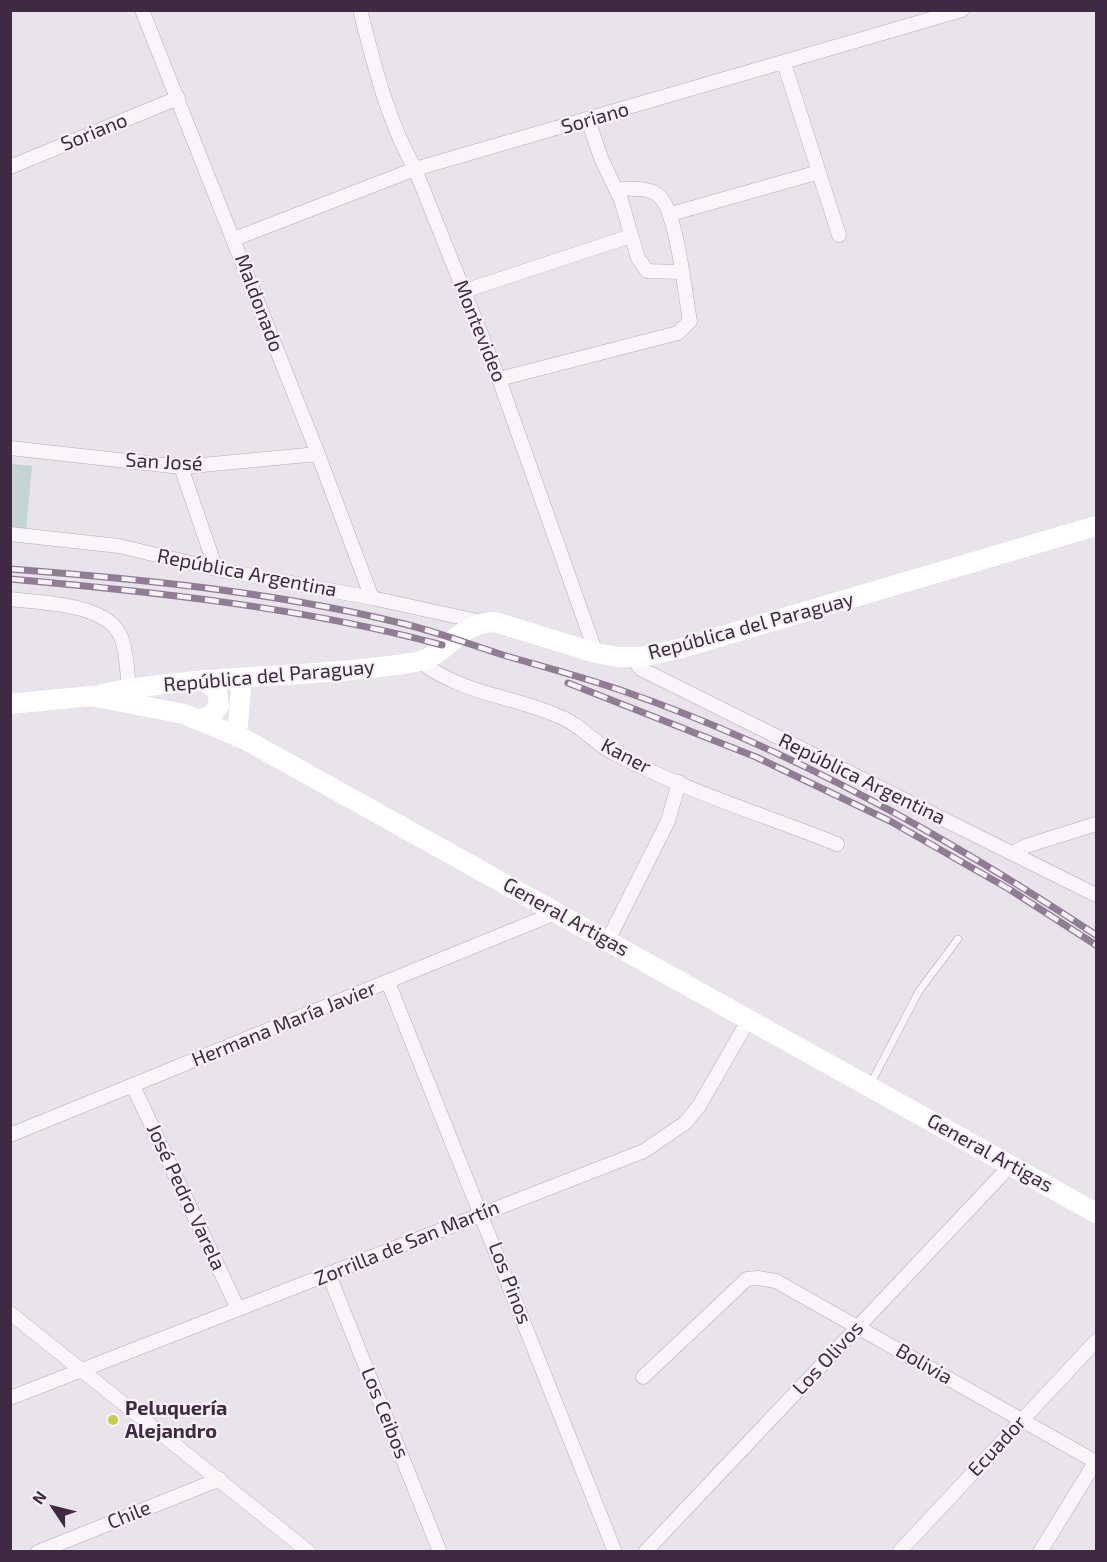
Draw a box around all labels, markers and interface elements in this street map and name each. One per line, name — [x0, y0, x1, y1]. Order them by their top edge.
street label: Soriano — [558, 97, 632, 139]
street label: Soriano — [57, 108, 131, 156]
street label: Maldonado — [229, 251, 289, 355]
street label: Montevideo — [449, 276, 511, 386]
street label: San José — [125, 448, 203, 476]
street label: República Argentina — [155, 544, 339, 602]
street label: República del Paraguay — [646, 587, 856, 665]
street label: República del Paraguay — [162, 655, 376, 697]
street label: República Argentina — [775, 728, 949, 830]
street label: Kaner — [597, 733, 655, 779]
street label: General Artigas — [499, 872, 633, 962]
street label: Hermana María Javier — [188, 976, 380, 1072]
street label: General Artigas — [923, 1108, 1057, 1198]
street label: José Pedro Varela — [142, 1120, 230, 1274]
street label: Zorrilla de San Martín — [311, 1195, 503, 1291]
street label: Los Pinos — [483, 1238, 537, 1328]
street label: Los Olivos — [788, 1316, 868, 1400]
street label: Bolivia — [891, 1338, 957, 1390]
street label: Los Ceibos — [356, 1364, 414, 1462]
place label: Peluquería Alejandro — [125, 1396, 227, 1443]
street label: Ecuador — [963, 1411, 1031, 1481]
marker: Peluquería Alejandro — [106, 1413, 120, 1427]
north arrow — [24, 1478, 84, 1538]
text: N — [28, 1487, 50, 1508]
street label: Chile — [104, 1496, 154, 1534]

